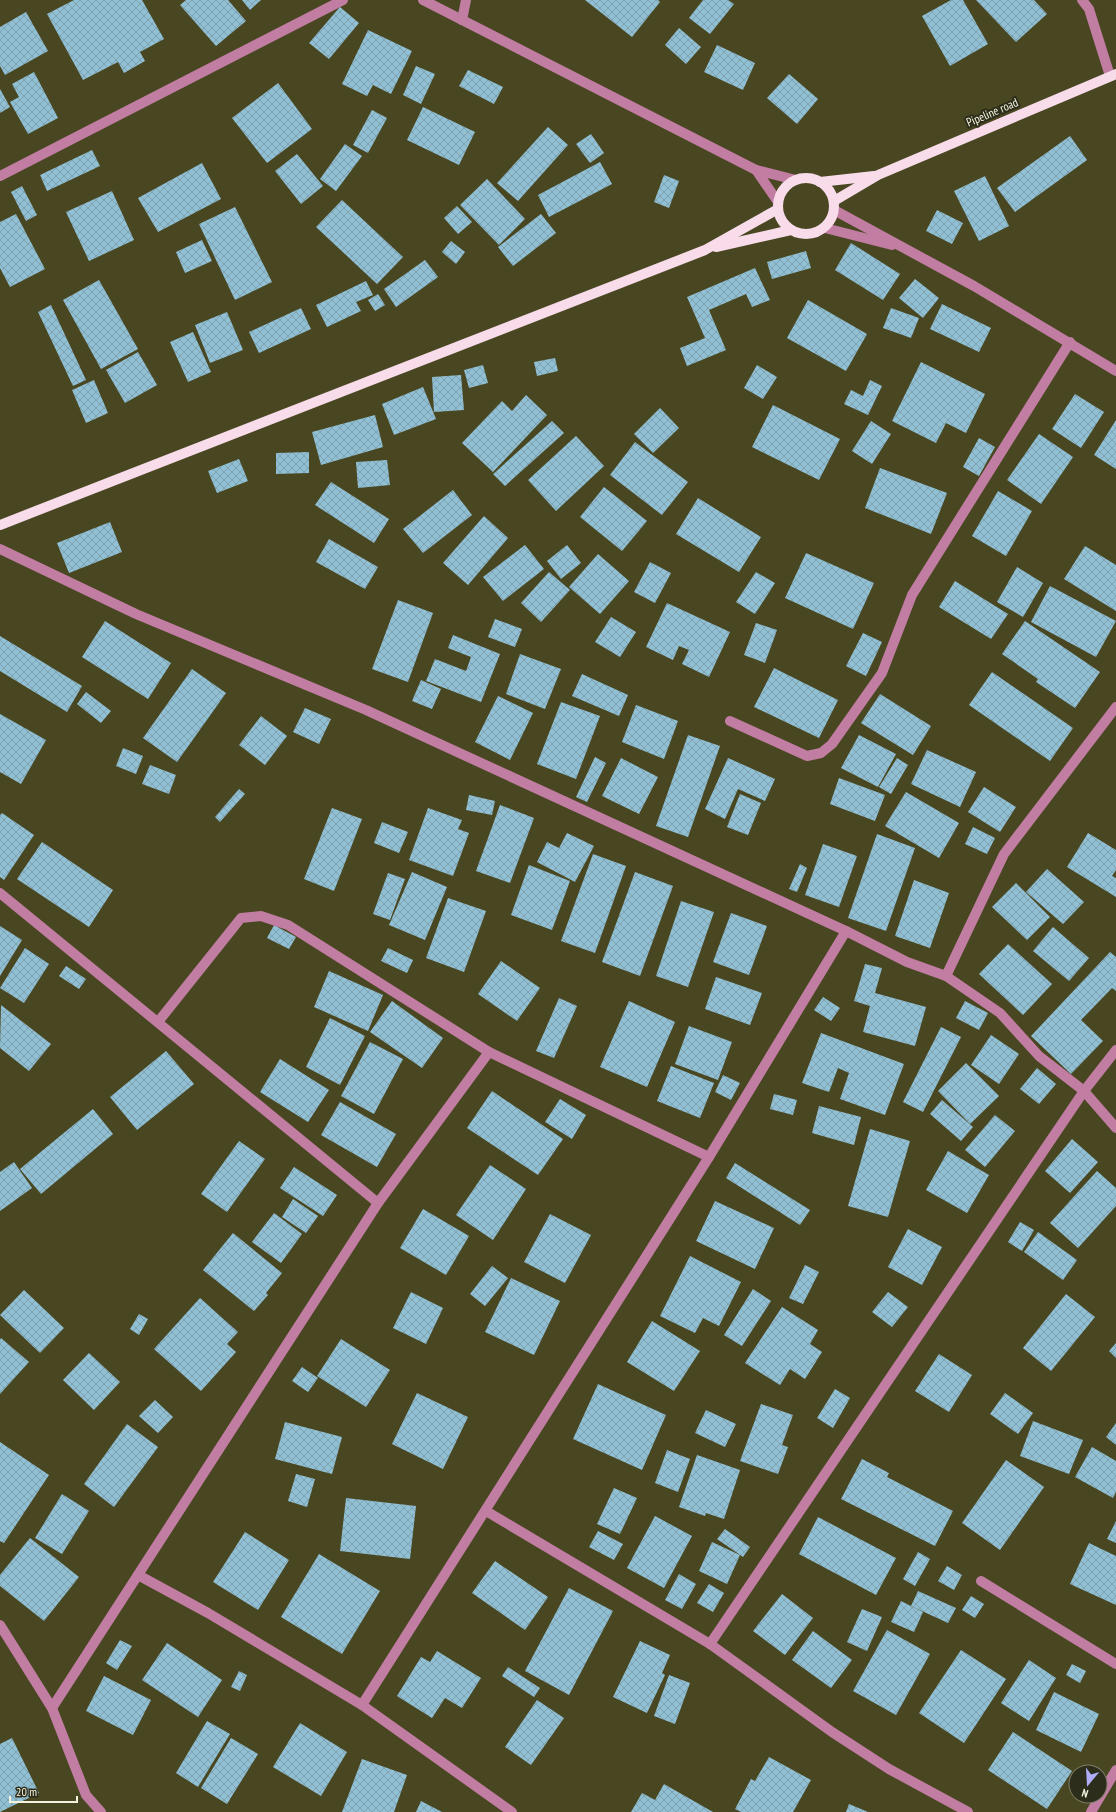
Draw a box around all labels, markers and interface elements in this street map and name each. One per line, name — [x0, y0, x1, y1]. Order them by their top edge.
street label: Pipeline road — [964, 94, 1020, 130]
north arrow — [1068, 1764, 1108, 1804]
scale bar — [10, 1778, 77, 1804]
text: 20 m — [16, 1784, 37, 1799]
text: N — [1080, 1786, 1090, 1801]

